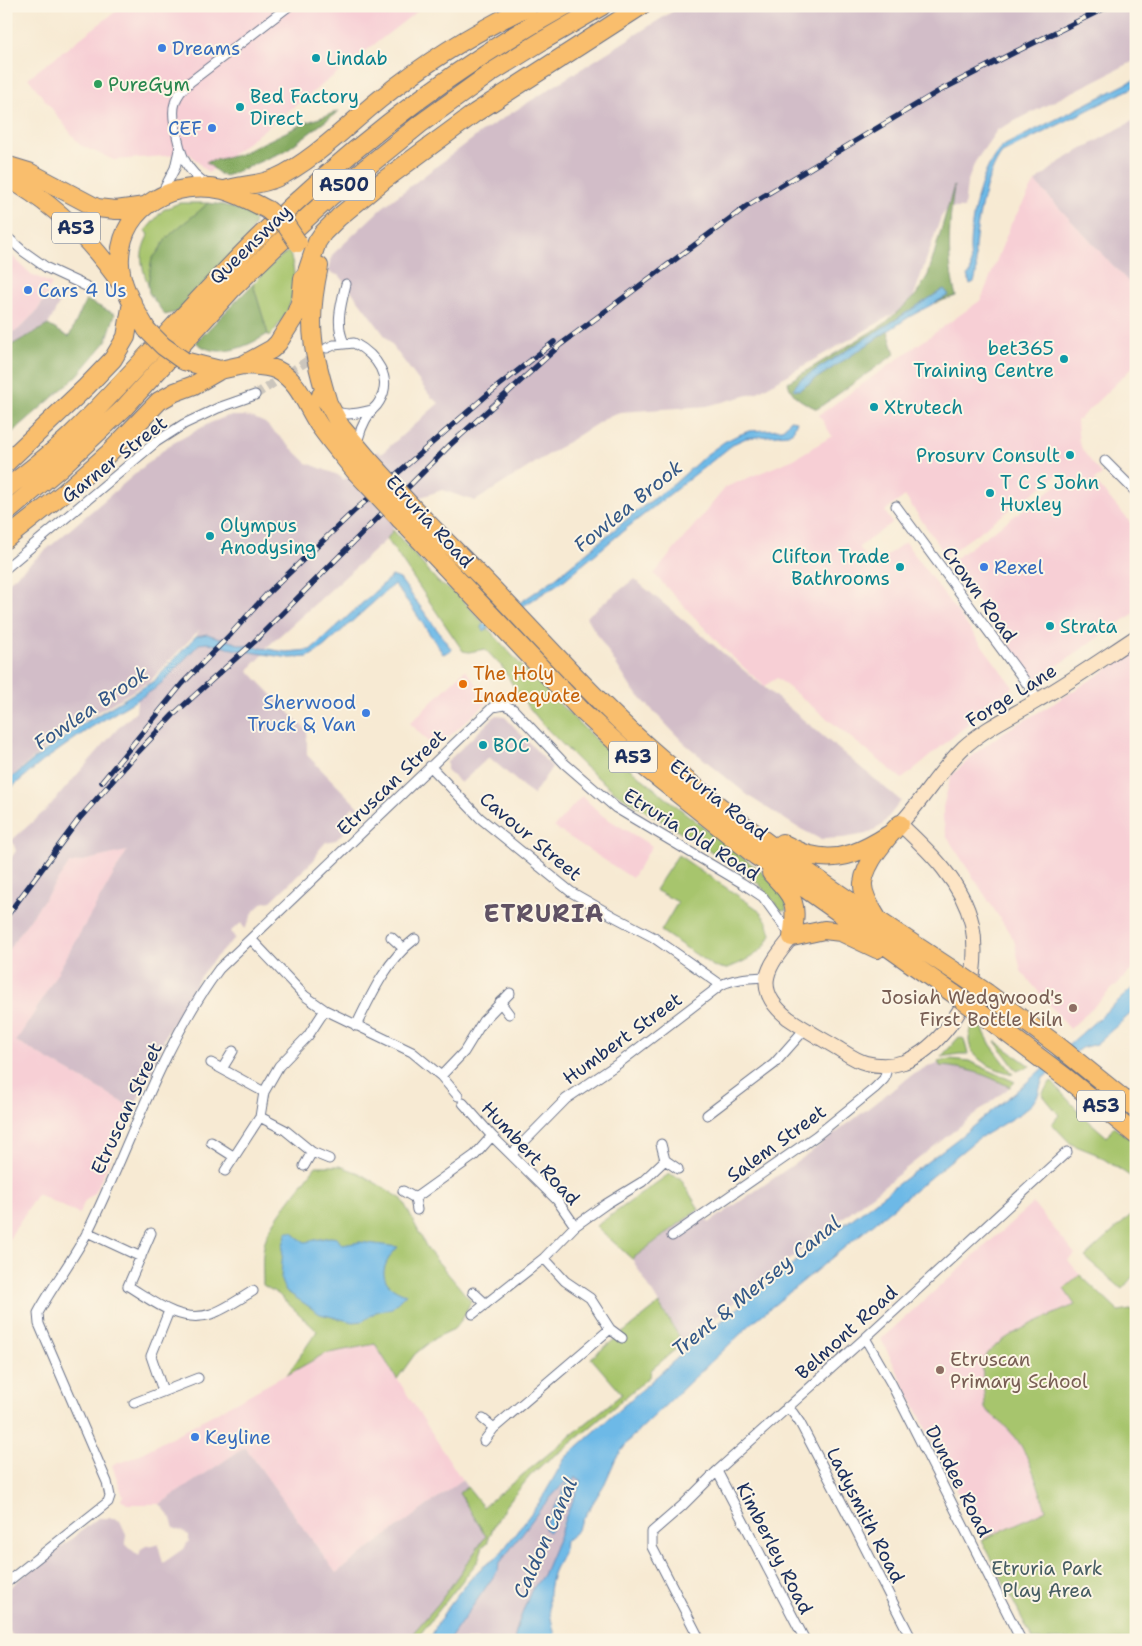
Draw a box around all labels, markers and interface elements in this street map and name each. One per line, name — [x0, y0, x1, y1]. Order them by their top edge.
place label: Dreams — [172, 36, 240, 61]
marker: Dreams — [156, 42, 168, 54]
place label: Lindab — [326, 46, 388, 71]
marker: Lindab — [310, 52, 322, 64]
place label: PureGym — [108, 72, 190, 97]
marker: PureGym — [92, 78, 104, 90]
place label: Bed Factory Direct — [250, 84, 359, 131]
marker: Bed Factory Direct — [234, 101, 246, 113]
place label: CEF — [168, 116, 202, 141]
marker: CEF — [206, 122, 218, 134]
road number: A500 — [313, 170, 375, 200]
street label: Queensway — [204, 199, 297, 290]
road number: A53 — [52, 212, 100, 244]
place label: Cars 4 Us — [38, 278, 127, 303]
marker: Cars 4 Us — [22, 284, 34, 296]
place label: bet365 Training Centre — [913, 336, 1054, 383]
marker: bet365 Training Centre — [1058, 353, 1070, 365]
place label: Xtrutech — [884, 395, 963, 420]
marker: Xtrutech — [868, 401, 880, 413]
street label: Garner Street — [56, 410, 172, 508]
place label: Prosurv Consult — [916, 443, 1060, 468]
marker: Prosurv Consult — [1064, 449, 1076, 461]
water label: Fowlea Brook — [568, 454, 688, 558]
street label: Etruria Road — [380, 470, 479, 573]
place label: T C S John Huxley — [1000, 470, 1099, 517]
marker: T C S John Huxley — [984, 487, 996, 499]
place label: Olympus Anodysing — [220, 513, 317, 560]
marker: Olympus Anodysing — [204, 530, 216, 542]
street label: Crown Road — [936, 541, 1023, 647]
place label: Clifton Trade Bathrooms — [772, 544, 890, 591]
place label: Rexel — [994, 555, 1044, 580]
marker: Clifton Trade Bathrooms — [894, 561, 906, 573]
marker: Rexel — [978, 561, 990, 573]
place label: Strata — [1060, 614, 1118, 639]
marker: Strata — [1044, 620, 1056, 632]
street label: Forge Lane — [961, 658, 1061, 733]
water label: Fowlea Brook — [28, 660, 154, 756]
place label: The Holy Inadequate — [473, 661, 581, 708]
marker: The Holy Inadequate — [457, 678, 469, 690]
place label: Sherwood Truck & Van — [247, 690, 356, 737]
marker: Sherwood Truck & Van — [360, 707, 372, 719]
street label: Etruscan Street — [331, 724, 451, 841]
place label: BOC — [493, 733, 530, 758]
marker: BOC — [477, 739, 489, 751]
road number: A53 — [609, 742, 657, 772]
street label: Etruria Road — [664, 753, 773, 846]
street label: Etruria Old Road — [619, 782, 765, 886]
street label: Cavour Street — [474, 786, 587, 887]
district label: ETRURIA — [484, 898, 604, 930]
place label: Josiah Wedgwood's First Bottle Kiln — [881, 985, 1063, 1032]
street label: Humbert Street — [558, 987, 687, 1090]
marker: Josiah Wedgwood's First Bottle Kiln — [1067, 1002, 1079, 1014]
street label: Etruscan Street — [85, 1038, 168, 1178]
road number: A53 — [1077, 1090, 1125, 1122]
street label: Humbert Road — [476, 1096, 585, 1211]
street label: Salem Street — [722, 1099, 831, 1188]
water label: Trent & Mersey Canal — [666, 1210, 846, 1362]
street label: Belmont Road — [790, 1280, 903, 1385]
place label: Etruscan Primary School — [950, 1347, 1088, 1394]
marker: Etruscan Primary School — [934, 1364, 946, 1376]
street label: Dundee Road — [920, 1421, 997, 1541]
place label: Keyline — [205, 1425, 271, 1450]
marker: Keyline — [189, 1431, 201, 1443]
street label: Ladysmith Road — [821, 1443, 911, 1587]
water label: Caldon Canal — [507, 1474, 583, 1602]
street label: Kimberley Road — [731, 1478, 819, 1618]
park label: Etruria Park Play Area — [991, 1556, 1103, 1603]

